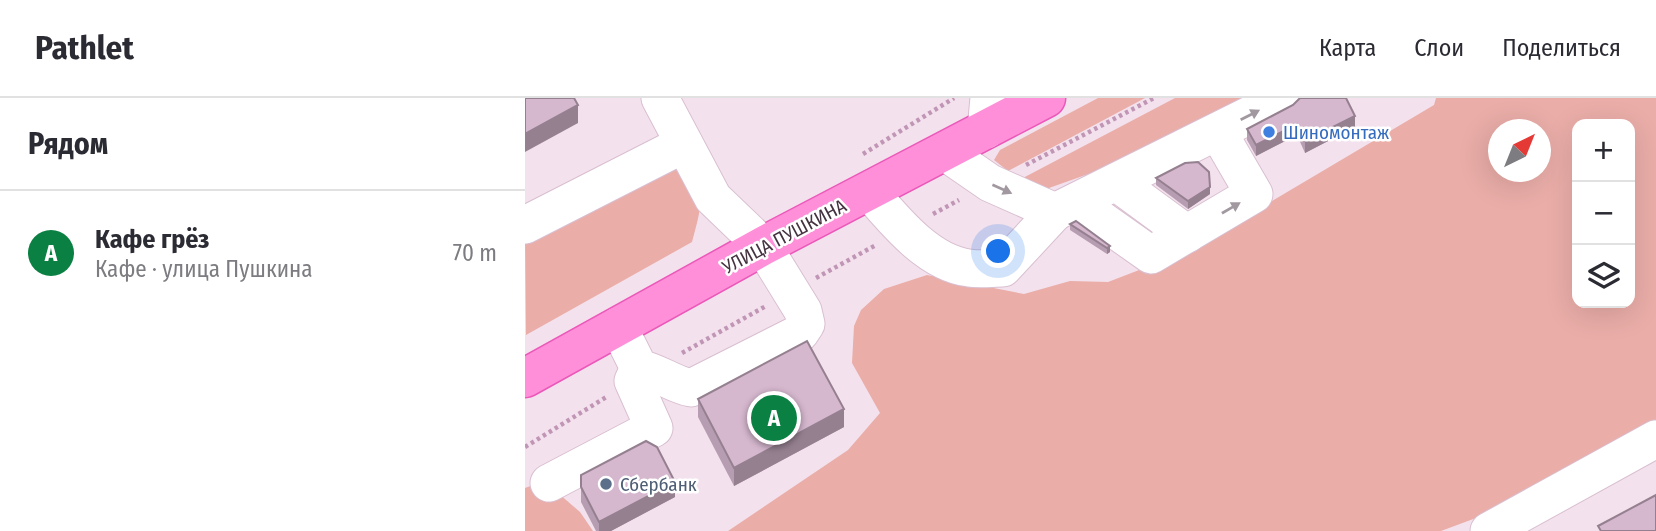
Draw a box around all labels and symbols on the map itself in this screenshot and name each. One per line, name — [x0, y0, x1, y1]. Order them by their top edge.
one-way arrow — [1240, 110, 1260, 121]
north arrow — [1488, 119, 1551, 182]
place label: Шиномонтаж — [1283, 121, 1389, 144]
marker: Шиномонтаж — [1261, 124, 1277, 140]
one-way arrow — [991, 184, 1012, 195]
street label: УЛИЦА ПУШКИНА — [717, 194, 850, 279]
one-way arrow — [1221, 202, 1241, 214]
your location — [981, 234, 1015, 268]
pin: A — [751, 392, 797, 444]
place label: Сбербанк — [620, 473, 697, 496]
marker: Сбербанк — [598, 476, 614, 492]

